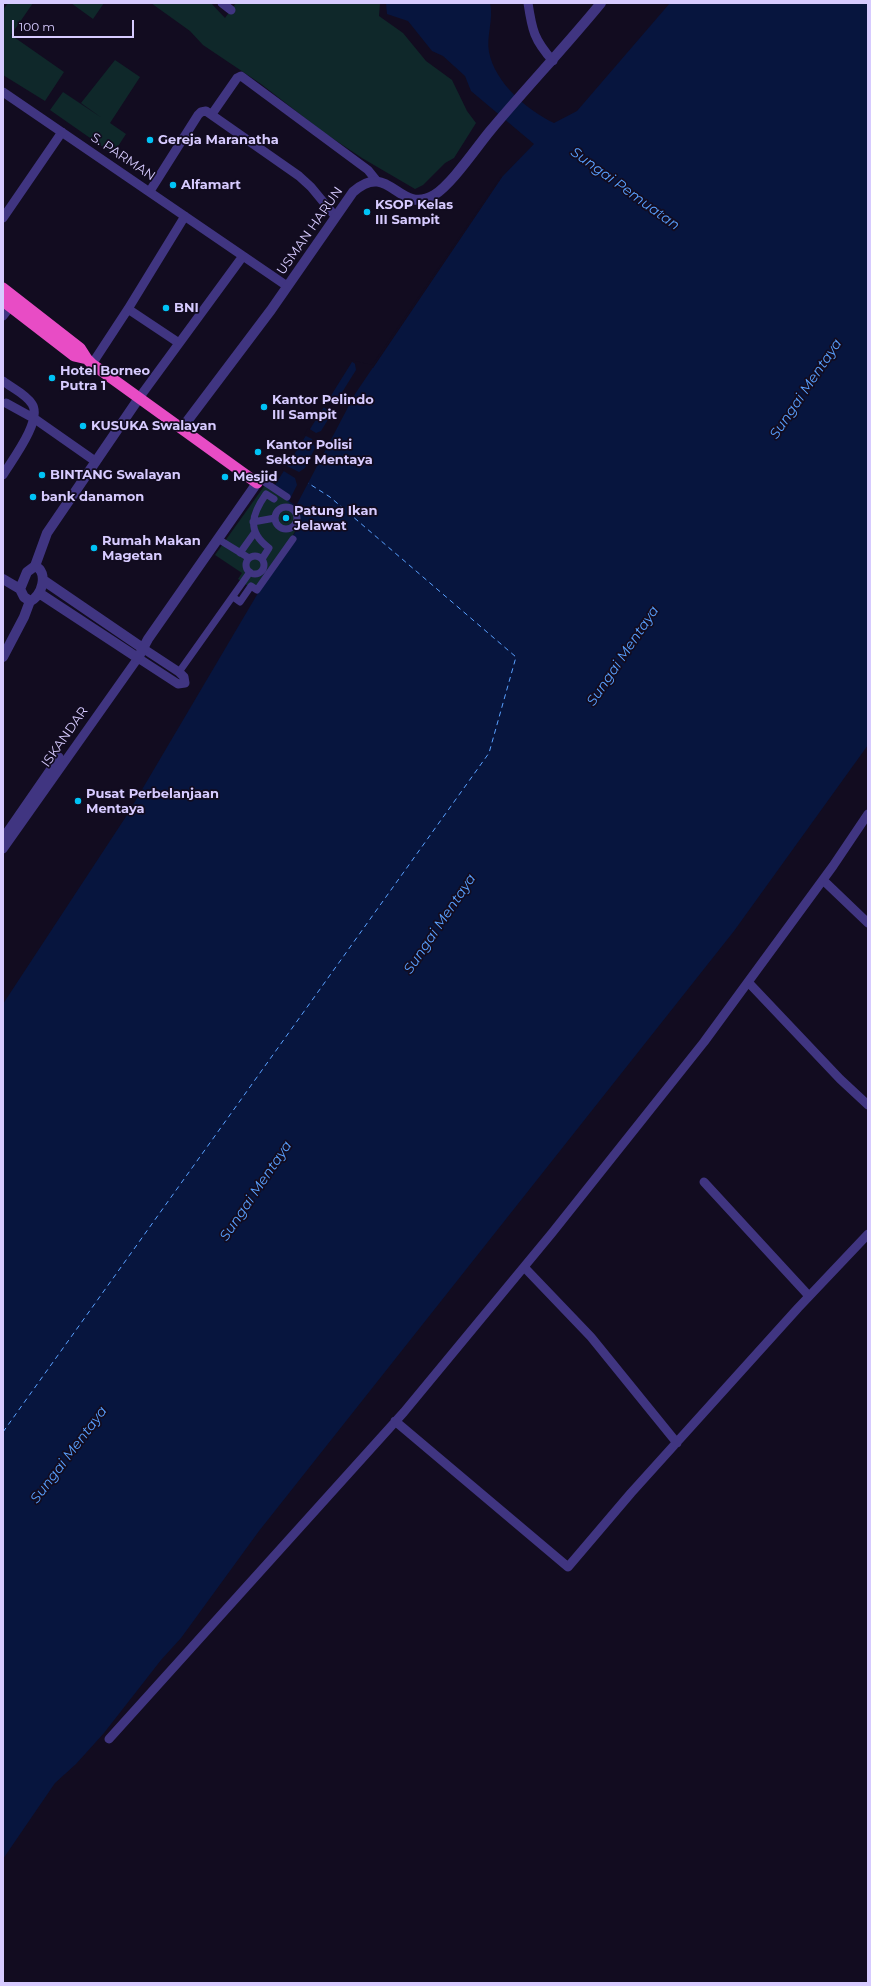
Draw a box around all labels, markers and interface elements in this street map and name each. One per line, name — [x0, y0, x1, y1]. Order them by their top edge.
scale bar — [14, 12, 136, 38]
text: 100 m — [19, 19, 55, 34]
street label: S. PARMAN — [88, 130, 158, 184]
place label: Gereja Maranatha — [158, 132, 279, 148]
marker: Gereja Maranatha — [145, 135, 155, 145]
water label: Sungai Pemuatan — [567, 144, 683, 234]
place label: Alfamart — [181, 177, 241, 193]
marker: Alfamart — [168, 180, 178, 190]
street label: USMAN HARUN — [274, 184, 346, 278]
place label: KSOP Kelas III Sampit — [375, 197, 453, 228]
marker: KSOP Kelas III Sampit — [362, 207, 372, 217]
place label: BNI — [174, 300, 199, 316]
marker: BNI — [161, 303, 171, 313]
water label: Sungai Mentaya — [766, 336, 846, 442]
place label: Hotel Borneo Putra 1 — [60, 363, 150, 394]
marker: Hotel Borneo Putra 1 — [47, 373, 57, 383]
place label: Kantor Pelindo III Sampit — [272, 392, 374, 423]
marker: Kantor Pelindo III Sampit — [259, 402, 269, 412]
place label: KUSUKA Swalayan — [91, 418, 217, 434]
marker: KUSUKA Swalayan — [78, 421, 88, 431]
place label: Kantor Polisi Sektor Mentaya — [266, 437, 373, 468]
marker: Kantor Polisi Sektor Mentaya — [253, 447, 263, 457]
place label: BINTANG Swalayan — [50, 467, 181, 483]
place label: Mesjid — [233, 469, 277, 485]
marker: BINTANG Swalayan — [37, 470, 47, 480]
marker: Mesjid — [220, 472, 230, 482]
place label: bank danamon — [41, 489, 144, 505]
marker: bank danamon — [28, 492, 38, 502]
place label: Patung Ikan Jelawat — [294, 503, 377, 534]
marker: Patung Ikan Jelawat — [281, 513, 291, 523]
place label: Rumah Makan Magetan — [102, 533, 201, 564]
marker: Rumah Makan Magetan — [89, 543, 99, 553]
water label: Sungai Mentaya — [583, 603, 663, 709]
street label: ISKANDAR — [39, 704, 91, 770]
place label: Pusat Perbelanjaan Mentaya — [86, 786, 219, 817]
marker: Pusat Perbelanjaan Mentaya — [73, 796, 83, 806]
water label: Sungai Mentaya — [400, 871, 480, 977]
water label: Sungai Mentaya — [216, 1138, 296, 1244]
water label: Sungai Mentaya — [27, 1403, 111, 1507]

